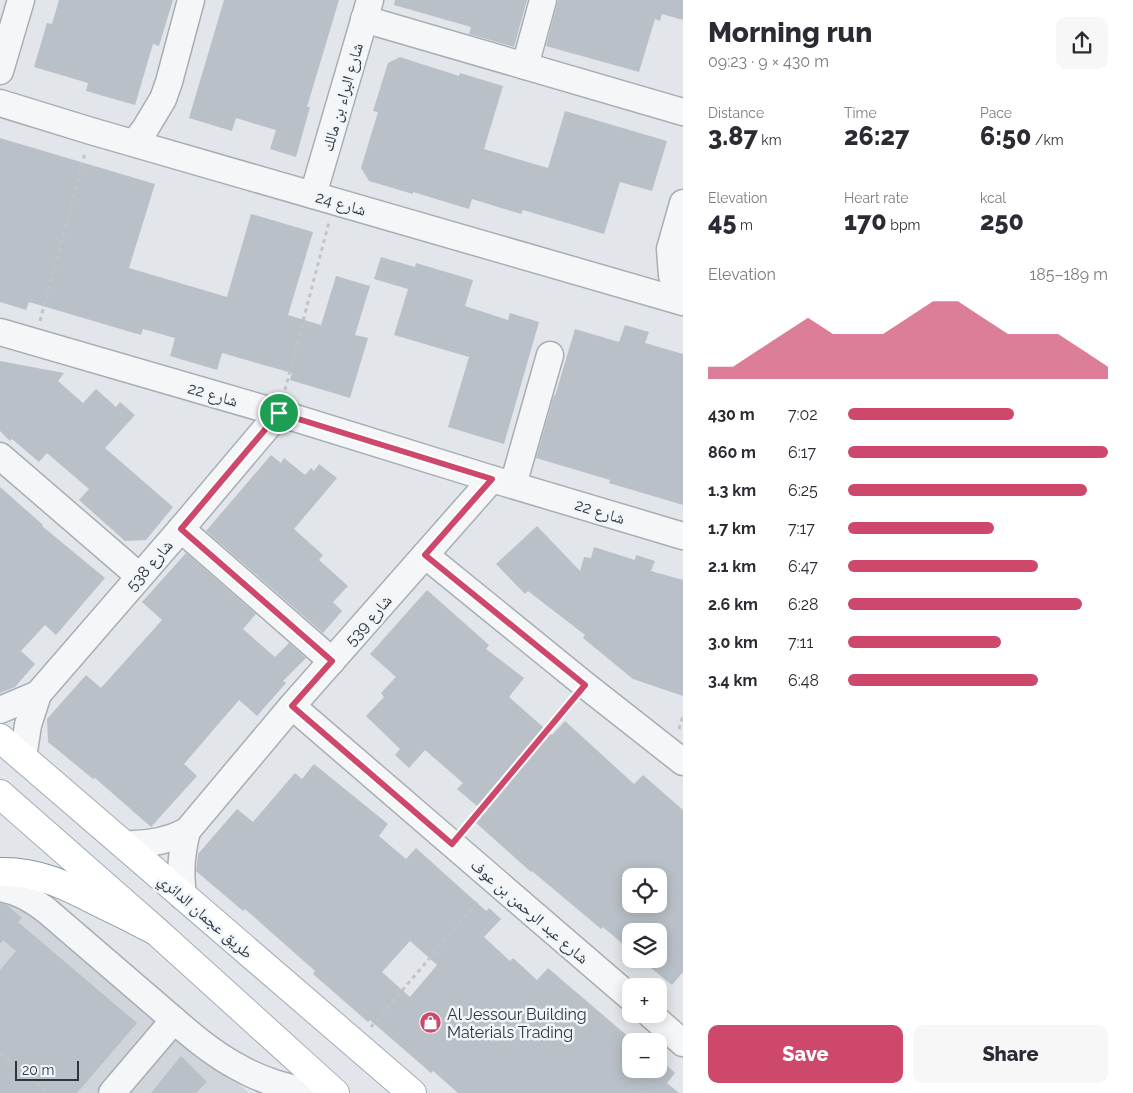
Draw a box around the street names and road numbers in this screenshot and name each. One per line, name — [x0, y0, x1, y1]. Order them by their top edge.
street label: شارع البراء بن مالك — [318, 41, 368, 154]
street label: شارع 24 — [313, 187, 368, 221]
street label: شارع 22 — [185, 378, 240, 412]
street label: شارع 22 — [572, 495, 627, 529]
street label: شارع 538 — [122, 536, 177, 595]
street label: شارع 539 — [341, 591, 396, 650]
street label: شارع عبد الرحمن بن عوف — [466, 855, 592, 968]
street label: طريق عجمان الدائري — [153, 870, 257, 965]

